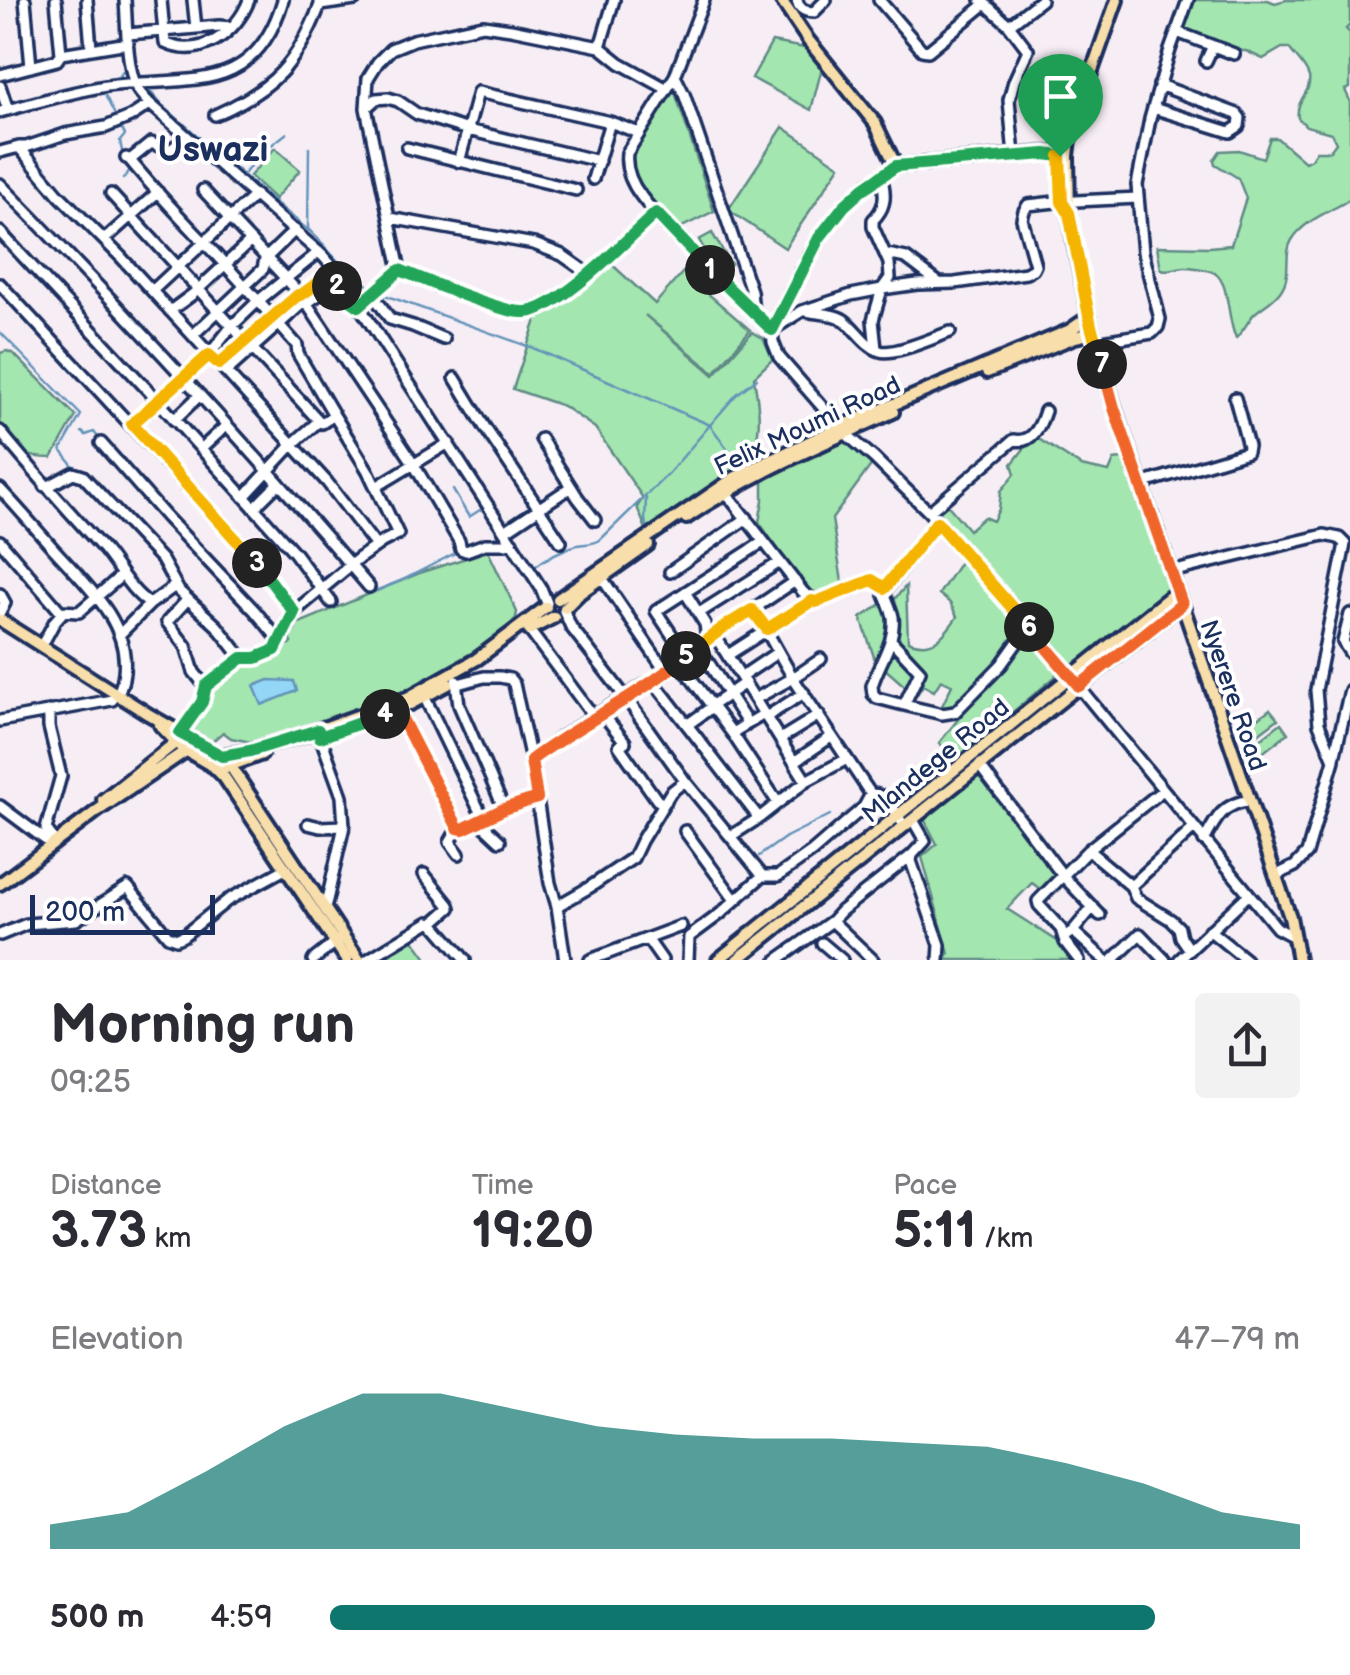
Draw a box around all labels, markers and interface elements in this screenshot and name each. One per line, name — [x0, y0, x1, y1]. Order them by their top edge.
pin — [1018, 54, 1103, 157]
icon: arrive — [1033, 69, 1088, 124]
district label: Uswazi — [158, 129, 268, 172]
pin: 1 — [685, 245, 735, 295]
text: 1 — [704, 253, 716, 286]
pin: 2 — [312, 261, 362, 311]
text: 2 — [329, 269, 345, 302]
pin: 7 — [1077, 339, 1127, 389]
text: 7 — [1094, 347, 1110, 380]
street label: Felix Moumi Road — [710, 370, 906, 483]
pin: 3 — [232, 538, 282, 588]
text: 3 — [249, 546, 265, 579]
pin: 6 — [1004, 602, 1054, 652]
text: 6 — [1021, 610, 1037, 643]
street label: Nyerere Road — [1192, 616, 1273, 775]
pin: 5 — [661, 631, 711, 681]
text: 5 — [678, 639, 694, 672]
pin: 4 — [360, 689, 410, 739]
street label: Mlandege Road — [856, 692, 1016, 830]
text: 4 — [377, 697, 393, 730]
scale bar — [30, 890, 215, 934]
text: 200 m — [45, 896, 125, 929]
text: Morning run — [50, 992, 355, 1059]
button: share — [1195, 993, 1300, 1098]
text: 09:25 — [50, 1063, 131, 1102]
text: Distance — [50, 1169, 162, 1202]
text: Time — [472, 1169, 534, 1202]
text: Pace — [893, 1169, 957, 1202]
text: 3.73 — [50, 1202, 147, 1262]
text: 19:20 — [472, 1202, 594, 1262]
text: 5:11 — [893, 1202, 976, 1262]
text: km — [147, 1222, 191, 1255]
text: /km — [976, 1222, 1033, 1255]
text: Elevation — [50, 1320, 183, 1359]
text: 47–79 m — [1174, 1320, 1300, 1359]
text: 500 m — [50, 1598, 144, 1637]
text: 4:59 — [210, 1598, 273, 1637]

